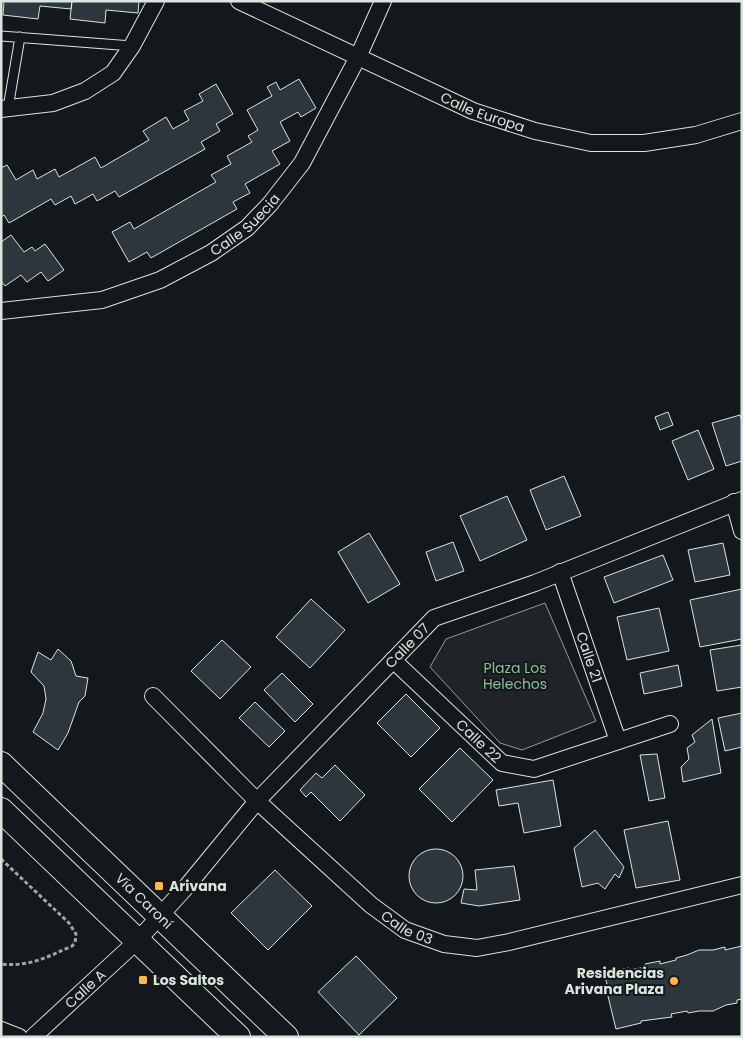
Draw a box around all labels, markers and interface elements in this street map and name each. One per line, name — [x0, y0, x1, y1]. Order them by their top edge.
street label: Calle Europa — [437, 87, 527, 137]
street label: Calle Suecia — [206, 189, 284, 261]
street label: Calle 07 — [381, 618, 434, 673]
street label: Calle 21 — [571, 629, 607, 685]
park label: Plaza Los Helechos — [483, 658, 547, 694]
street label: Calle 22 — [452, 715, 506, 767]
street label: Vía Caroní — [111, 868, 178, 934]
place label: Arivana — [169, 876, 227, 896]
marker: Arivana — [153, 880, 165, 892]
street label: Calle 03 — [377, 906, 436, 949]
place label: Residencias Arivana Plaza — [565, 963, 664, 999]
street label: Calle A — [60, 965, 110, 1013]
place label: Los Saltos — [153, 970, 224, 990]
marker: Los Saltos — [137, 974, 149, 986]
marker: Residencias Arivana Plaza — [668, 975, 680, 987]

